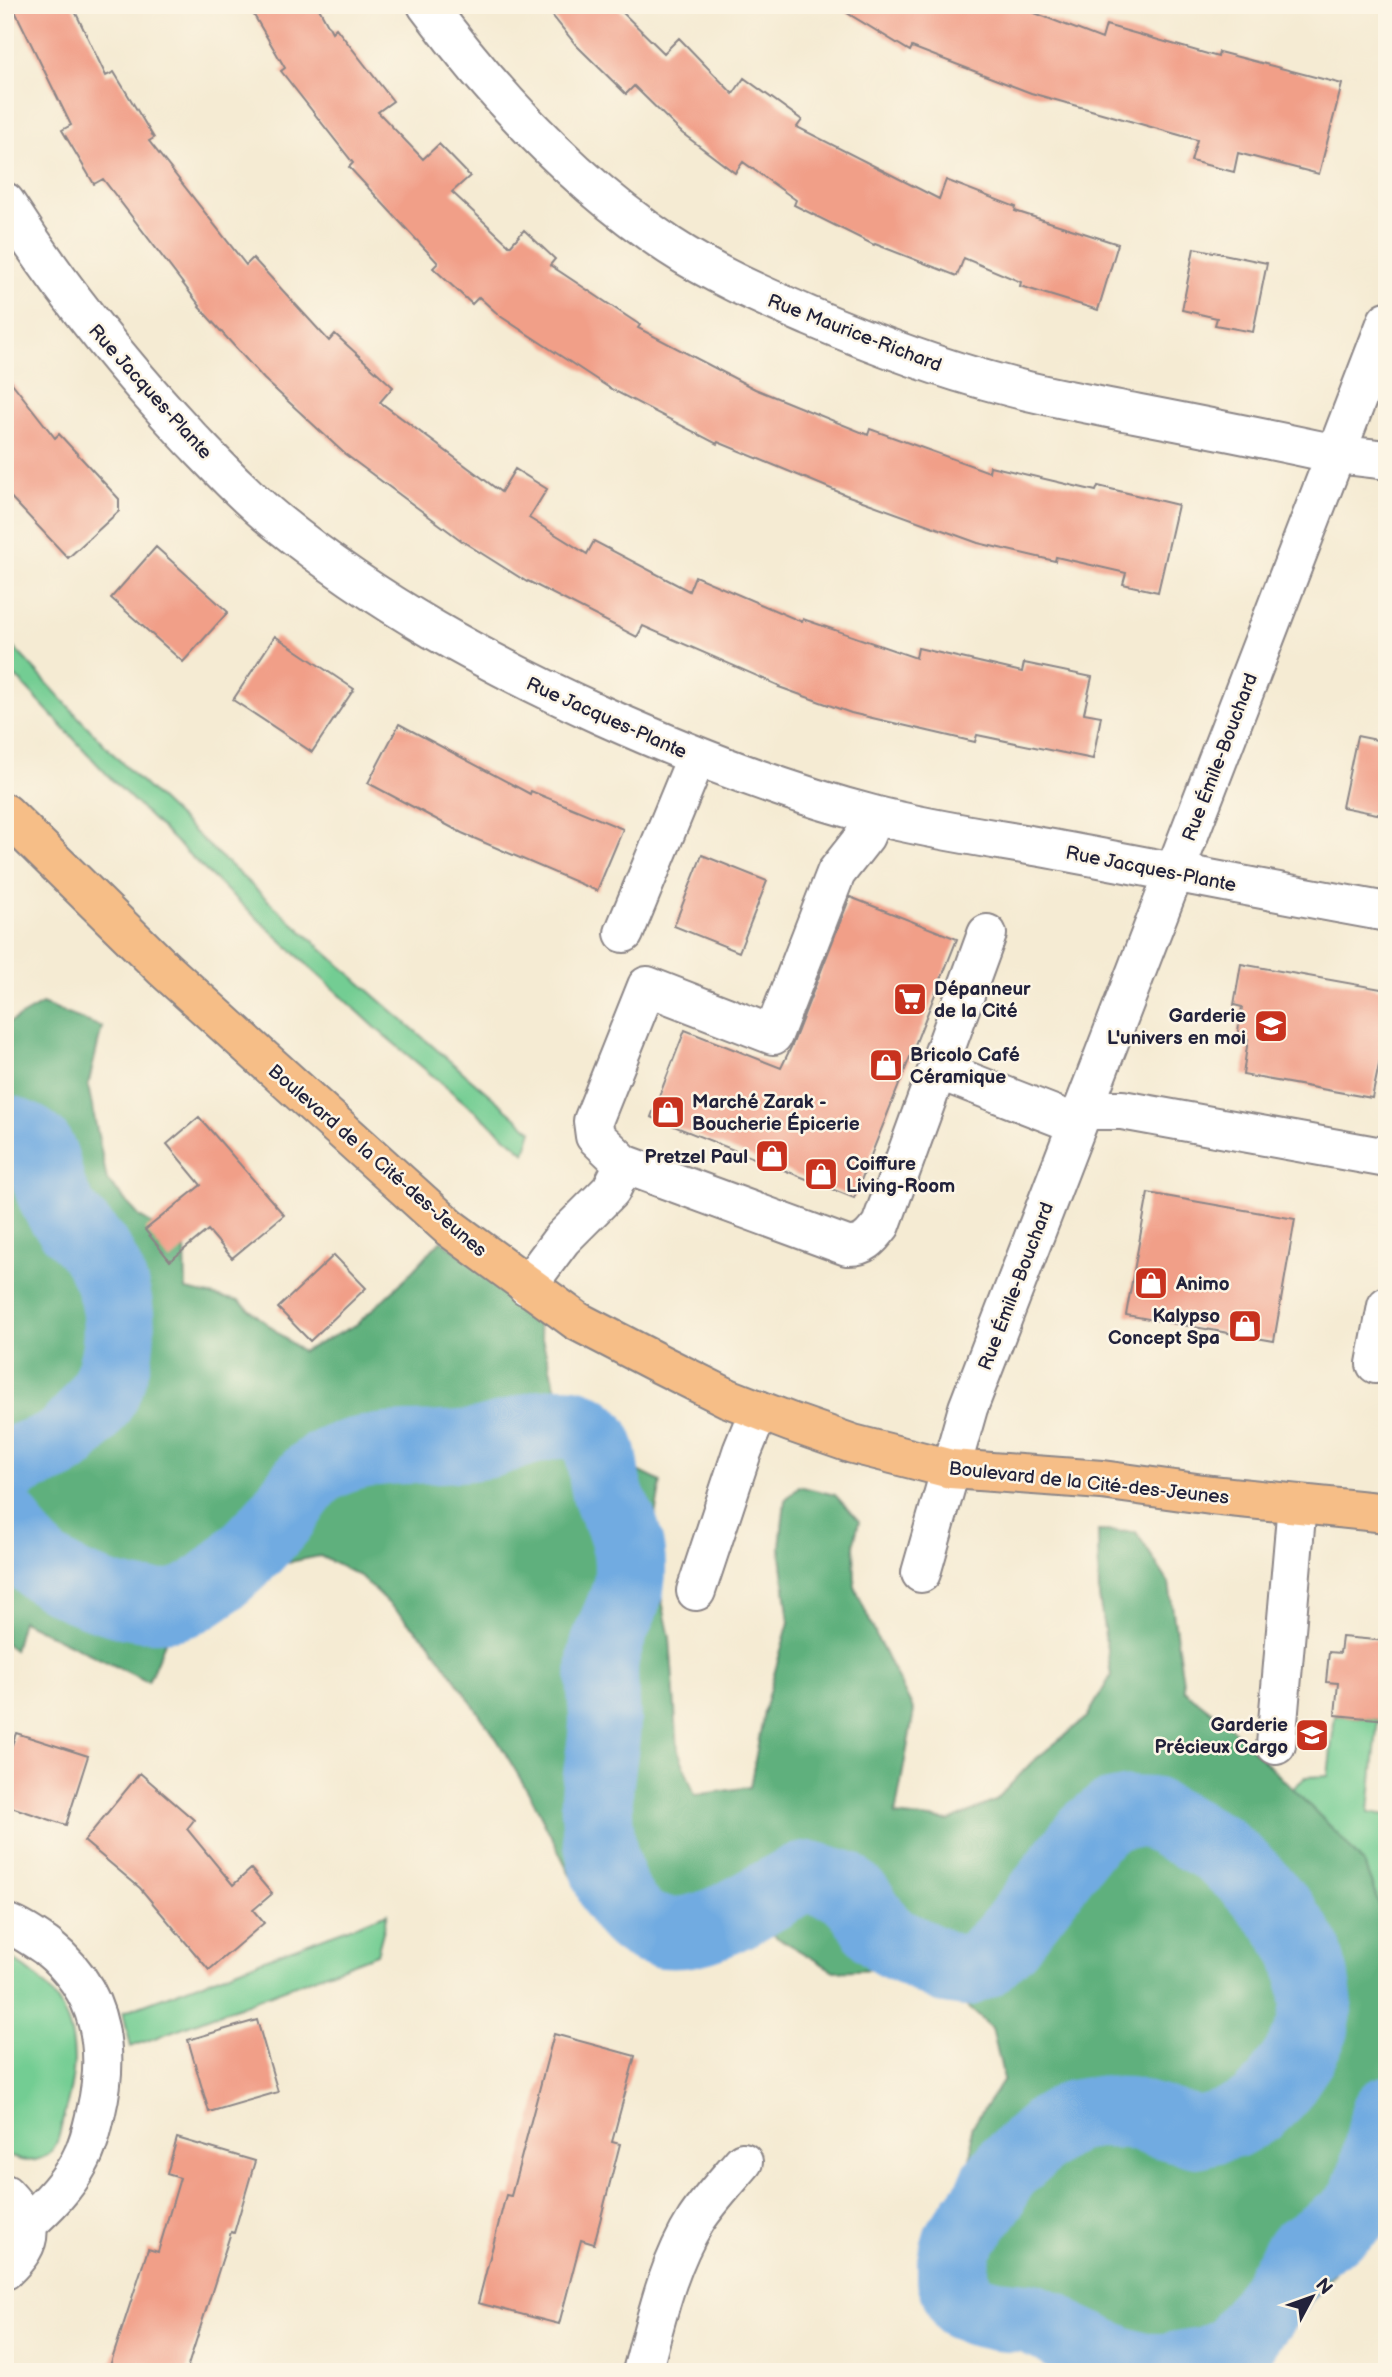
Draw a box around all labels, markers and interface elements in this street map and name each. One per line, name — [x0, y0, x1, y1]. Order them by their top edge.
street label: Rue Maurice-Richard — [764, 290, 945, 377]
street label: Rue Jacques-Plante — [83, 320, 216, 464]
street label: Rue Émile-Bouchard — [1177, 670, 1263, 845]
street label: Rue Jacques-Plante — [523, 673, 690, 764]
street label: Rue Jacques-Plante — [1063, 842, 1238, 897]
place label: Dépanneur de la Cité — [934, 978, 1031, 1023]
supermarket icon: Dépanneur de la Cité — [891, 980, 929, 1018]
place label: Garderie L'univers en moi — [1107, 1005, 1246, 1050]
school or university icon: Garderie L'univers en moi — [1252, 1007, 1290, 1045]
place label: Bricolo Café Céramique — [910, 1044, 1020, 1089]
shop icon: Bricolo Café Céramique — [867, 1046, 905, 1084]
street label: Boulevard de la Cité-des-Jeunes — [263, 1060, 491, 1262]
place label: Marché Zarak - Boucherie Épicerie — [692, 1091, 860, 1136]
shop icon: Marché Zarak - Boucherie Épicerie — [649, 1093, 687, 1131]
shop icon: Pretzel Paul — [753, 1137, 791, 1175]
place label: Pretzel Paul — [645, 1146, 748, 1169]
place label: Coiffure Living-Room — [846, 1153, 955, 1198]
shop icon: Coiffure Living-Room — [802, 1155, 840, 1193]
street label: Rue Émile-Bouchard — [973, 1199, 1059, 1374]
shop icon: Animo — [1132, 1264, 1170, 1302]
place label: Animo — [1175, 1273, 1230, 1296]
place label: Kalypso Concept Spa — [1108, 1305, 1220, 1350]
shop icon: Kalypso Concept Spa — [1226, 1307, 1264, 1345]
street label: Boulevard de la Cité-des-Jeunes — [948, 1457, 1230, 1510]
place label: Garderie Précieux Cargo — [1154, 1714, 1288, 1759]
school or university icon: Garderie Précieux Cargo — [1293, 1716, 1331, 1754]
north arrow — [1276, 2262, 1346, 2332]
text: N — [1310, 2274, 1337, 2300]

